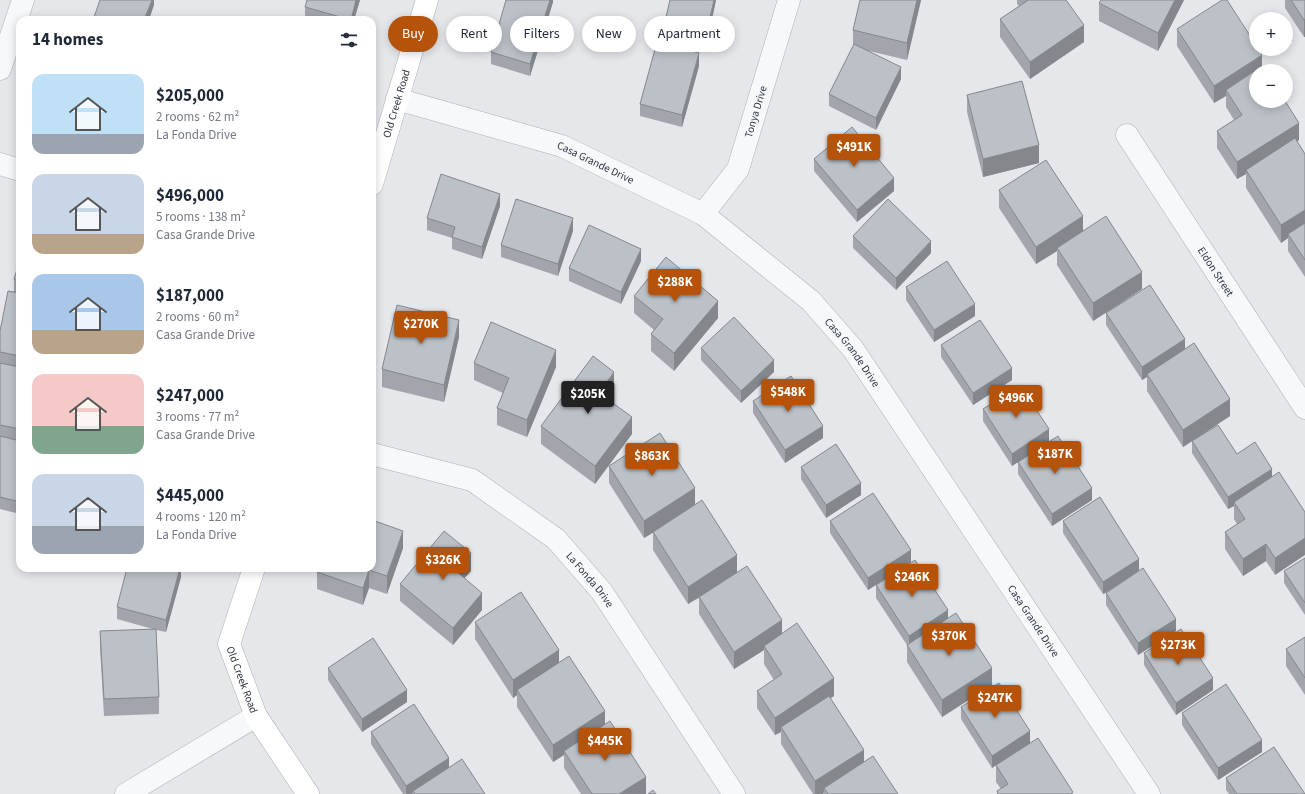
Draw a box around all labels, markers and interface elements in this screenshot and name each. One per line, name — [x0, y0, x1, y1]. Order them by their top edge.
map controls — [1249, 12, 1293, 108]
button: + — [1249, 12, 1293, 56]
chip: Buy — [388, 16, 438, 52]
chip: Rent — [446, 16, 502, 52]
chip: Filters — [510, 16, 574, 52]
chip: New — [582, 16, 636, 52]
chip: Apartment — [644, 16, 735, 52]
text: 14 homes — [32, 28, 103, 52]
icon: filters — [338, 29, 360, 51]
button: − — [1249, 64, 1293, 108]
street label: Old Creek Road — [379, 68, 413, 140]
street label: Tonya Drive — [740, 83, 770, 139]
text: $205,000 — [156, 84, 224, 108]
icon: home — [64, 90, 112, 138]
text: 2 rooms · 62 m² — [156, 108, 239, 126]
text: La Fonda Drive — [156, 126, 236, 144]
pin: $491K — [826, 134, 882, 168]
street label: Casa Grande Drive — [556, 138, 637, 187]
text: $491K — [836, 138, 872, 156]
text: $496,000 — [156, 184, 224, 208]
icon: home — [64, 190, 112, 238]
text: 5 rooms · 138 m² — [156, 208, 246, 226]
text: Casa Grande Drive — [156, 226, 255, 244]
street label: Eldon Street — [1194, 244, 1238, 300]
pin: $288K — [647, 269, 703, 303]
text: $288K — [657, 273, 693, 291]
text: $187,000 — [156, 284, 224, 308]
icon: home — [64, 290, 112, 338]
text: 2 rooms · 60 m² — [156, 308, 239, 326]
pin: $270K — [393, 311, 449, 345]
street label: Casa Grande Drive — [821, 314, 884, 391]
text: $270K — [403, 315, 439, 333]
text: Casa Grande Drive — [156, 326, 255, 344]
pin: $548K — [760, 379, 816, 413]
pin: $205K — [560, 381, 616, 415]
text: $548K — [770, 383, 806, 401]
text: $247,000 — [156, 384, 224, 408]
text: $205K — [570, 385, 606, 403]
pin: $496K — [988, 385, 1044, 419]
text: $496K — [998, 389, 1034, 407]
icon: home — [64, 390, 112, 438]
text: 3 rooms · 77 m² — [156, 408, 239, 426]
text: Casa Grande Drive — [156, 426, 255, 444]
pin: $187K — [1027, 441, 1083, 475]
pin: $863K — [624, 443, 680, 477]
text: $187K — [1037, 445, 1073, 463]
text: $863K — [634, 447, 670, 465]
text: $445,000 — [156, 484, 224, 508]
icon: home — [64, 490, 112, 538]
text: 4 rooms · 120 m² — [156, 508, 246, 526]
text: La Fonda Drive — [156, 526, 236, 544]
pin: $326K — [415, 547, 471, 581]
street label: La Fonda Drive — [563, 548, 618, 611]
text: $326K — [425, 551, 461, 569]
pin: $246K — [884, 564, 940, 598]
text: $246K — [894, 568, 930, 586]
street label: Casa Grande Drive — [1004, 582, 1064, 660]
pin: $370K — [921, 623, 977, 657]
text: $370K — [931, 627, 967, 645]
pin: $273K — [1150, 632, 1206, 666]
text: $273K — [1160, 636, 1196, 654]
street label: Old Creek Road — [223, 644, 262, 715]
pin: $247K — [967, 685, 1023, 719]
text: $247K — [977, 689, 1013, 707]
pin: $445K — [577, 728, 633, 762]
text: $445K — [587, 732, 623, 750]

